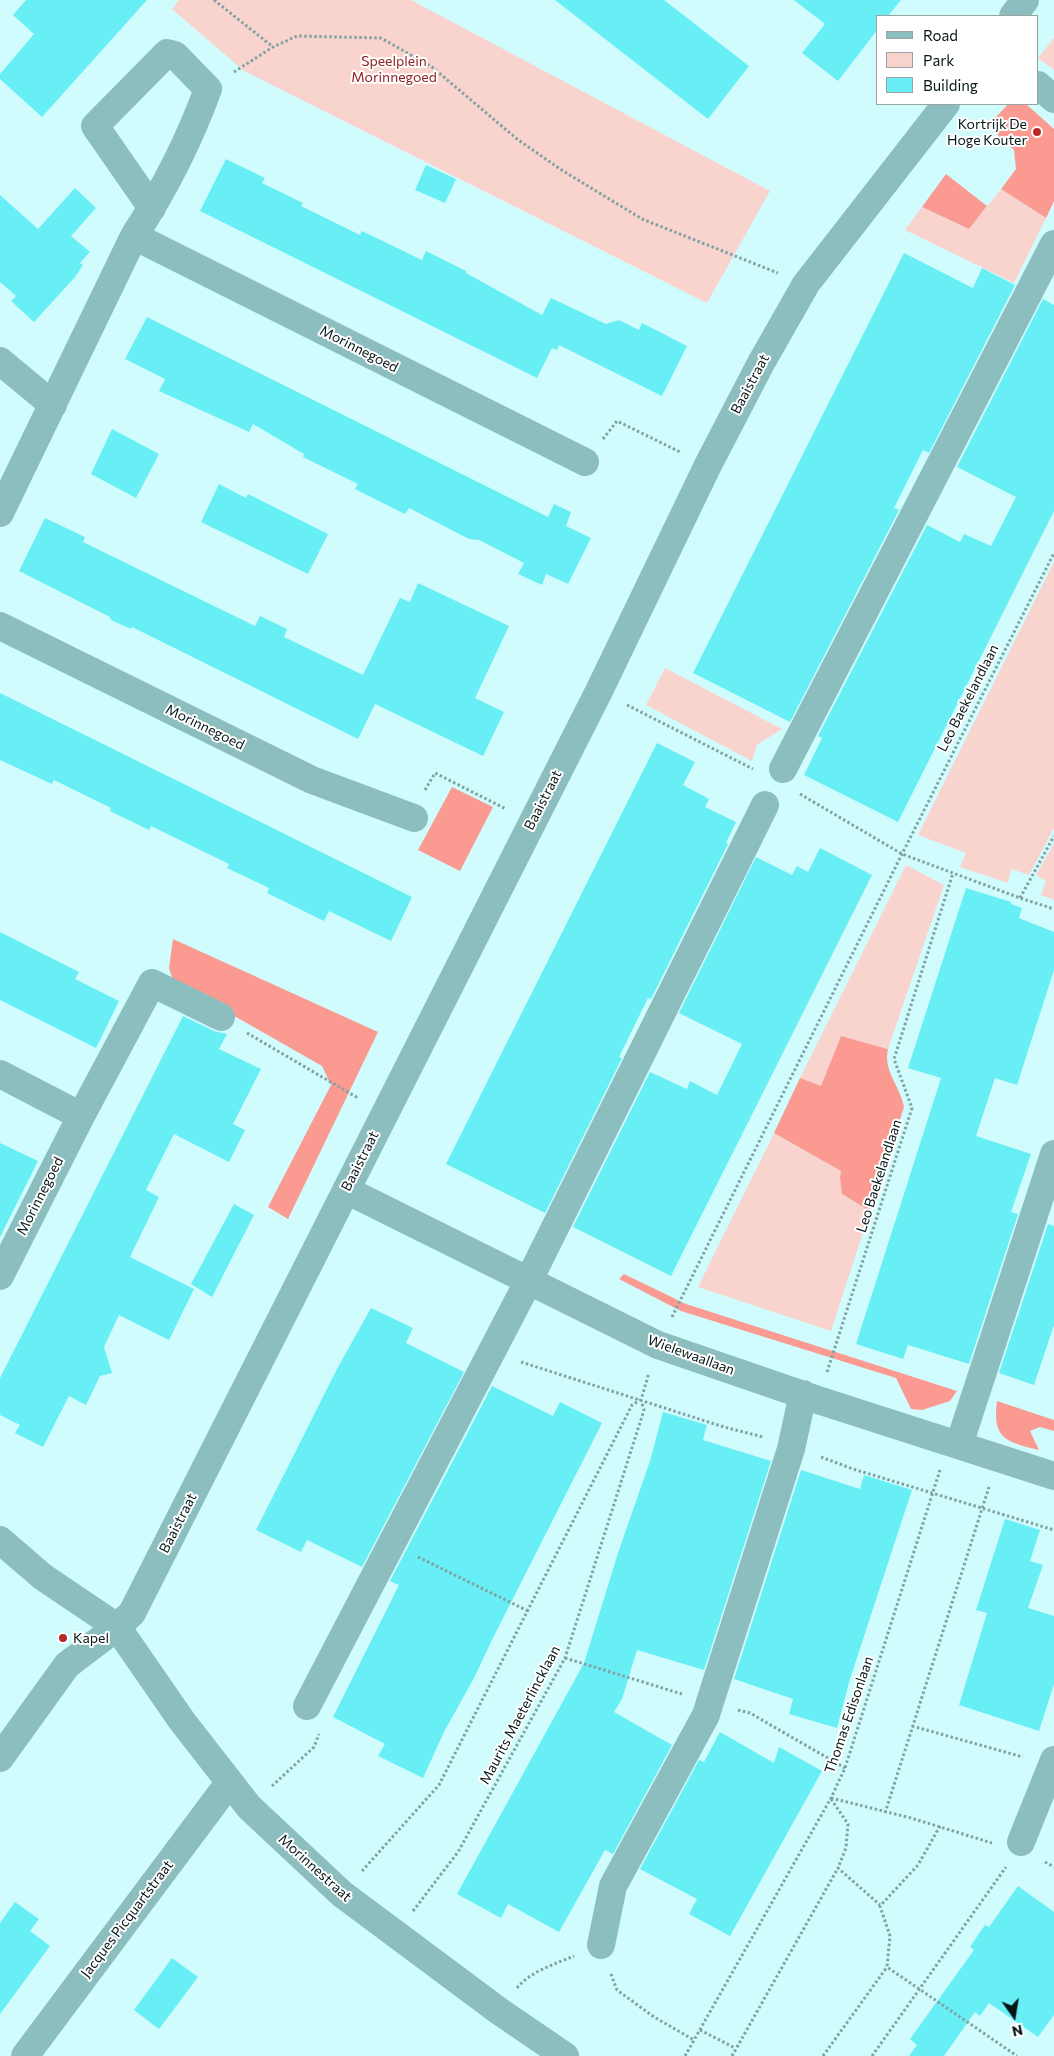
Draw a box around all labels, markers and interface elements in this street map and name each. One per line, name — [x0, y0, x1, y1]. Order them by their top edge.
legend — [876, 15, 1039, 105]
text: Road — [923, 26, 958, 44]
text: Park — [923, 51, 954, 69]
park label: Speelplein Morinnegoed — [351, 53, 437, 85]
text: Building — [923, 76, 978, 94]
place label: Kortrijk De Hoge Kouter — [947, 116, 1027, 148]
marker: Kortrijk De Hoge Kouter — [1031, 126, 1043, 138]
street label: Morinnegoed — [317, 322, 401, 376]
street label: Baaistraat — [727, 351, 773, 417]
street label: Leo Baekelandlaan — [934, 642, 1002, 754]
street label: Morinnegoed — [163, 701, 247, 753]
street label: Baaistraat — [521, 767, 565, 833]
street label: Leo Baekelandlaan — [853, 1117, 905, 1235]
street label: Baaistraat — [338, 1128, 382, 1194]
street label: Morinnegoed — [13, 1154, 67, 1238]
street label: Wielewaallaan — [645, 1331, 737, 1379]
street label: Baaistraat — [156, 1490, 200, 1556]
place label: Kapel — [73, 1630, 109, 1646]
marker: Kapel — [57, 1632, 69, 1644]
street label: Maurits Maeterlincklaan — [476, 1643, 564, 1787]
street label: Thomas Edisonlaan — [821, 1654, 877, 1776]
street label: Morinnestraat — [275, 1831, 355, 1905]
street label: Jacques Picquartstraat — [77, 1857, 177, 1981]
north arrow — [989, 1991, 1039, 2041]
text: N — [1010, 2022, 1025, 2041]

